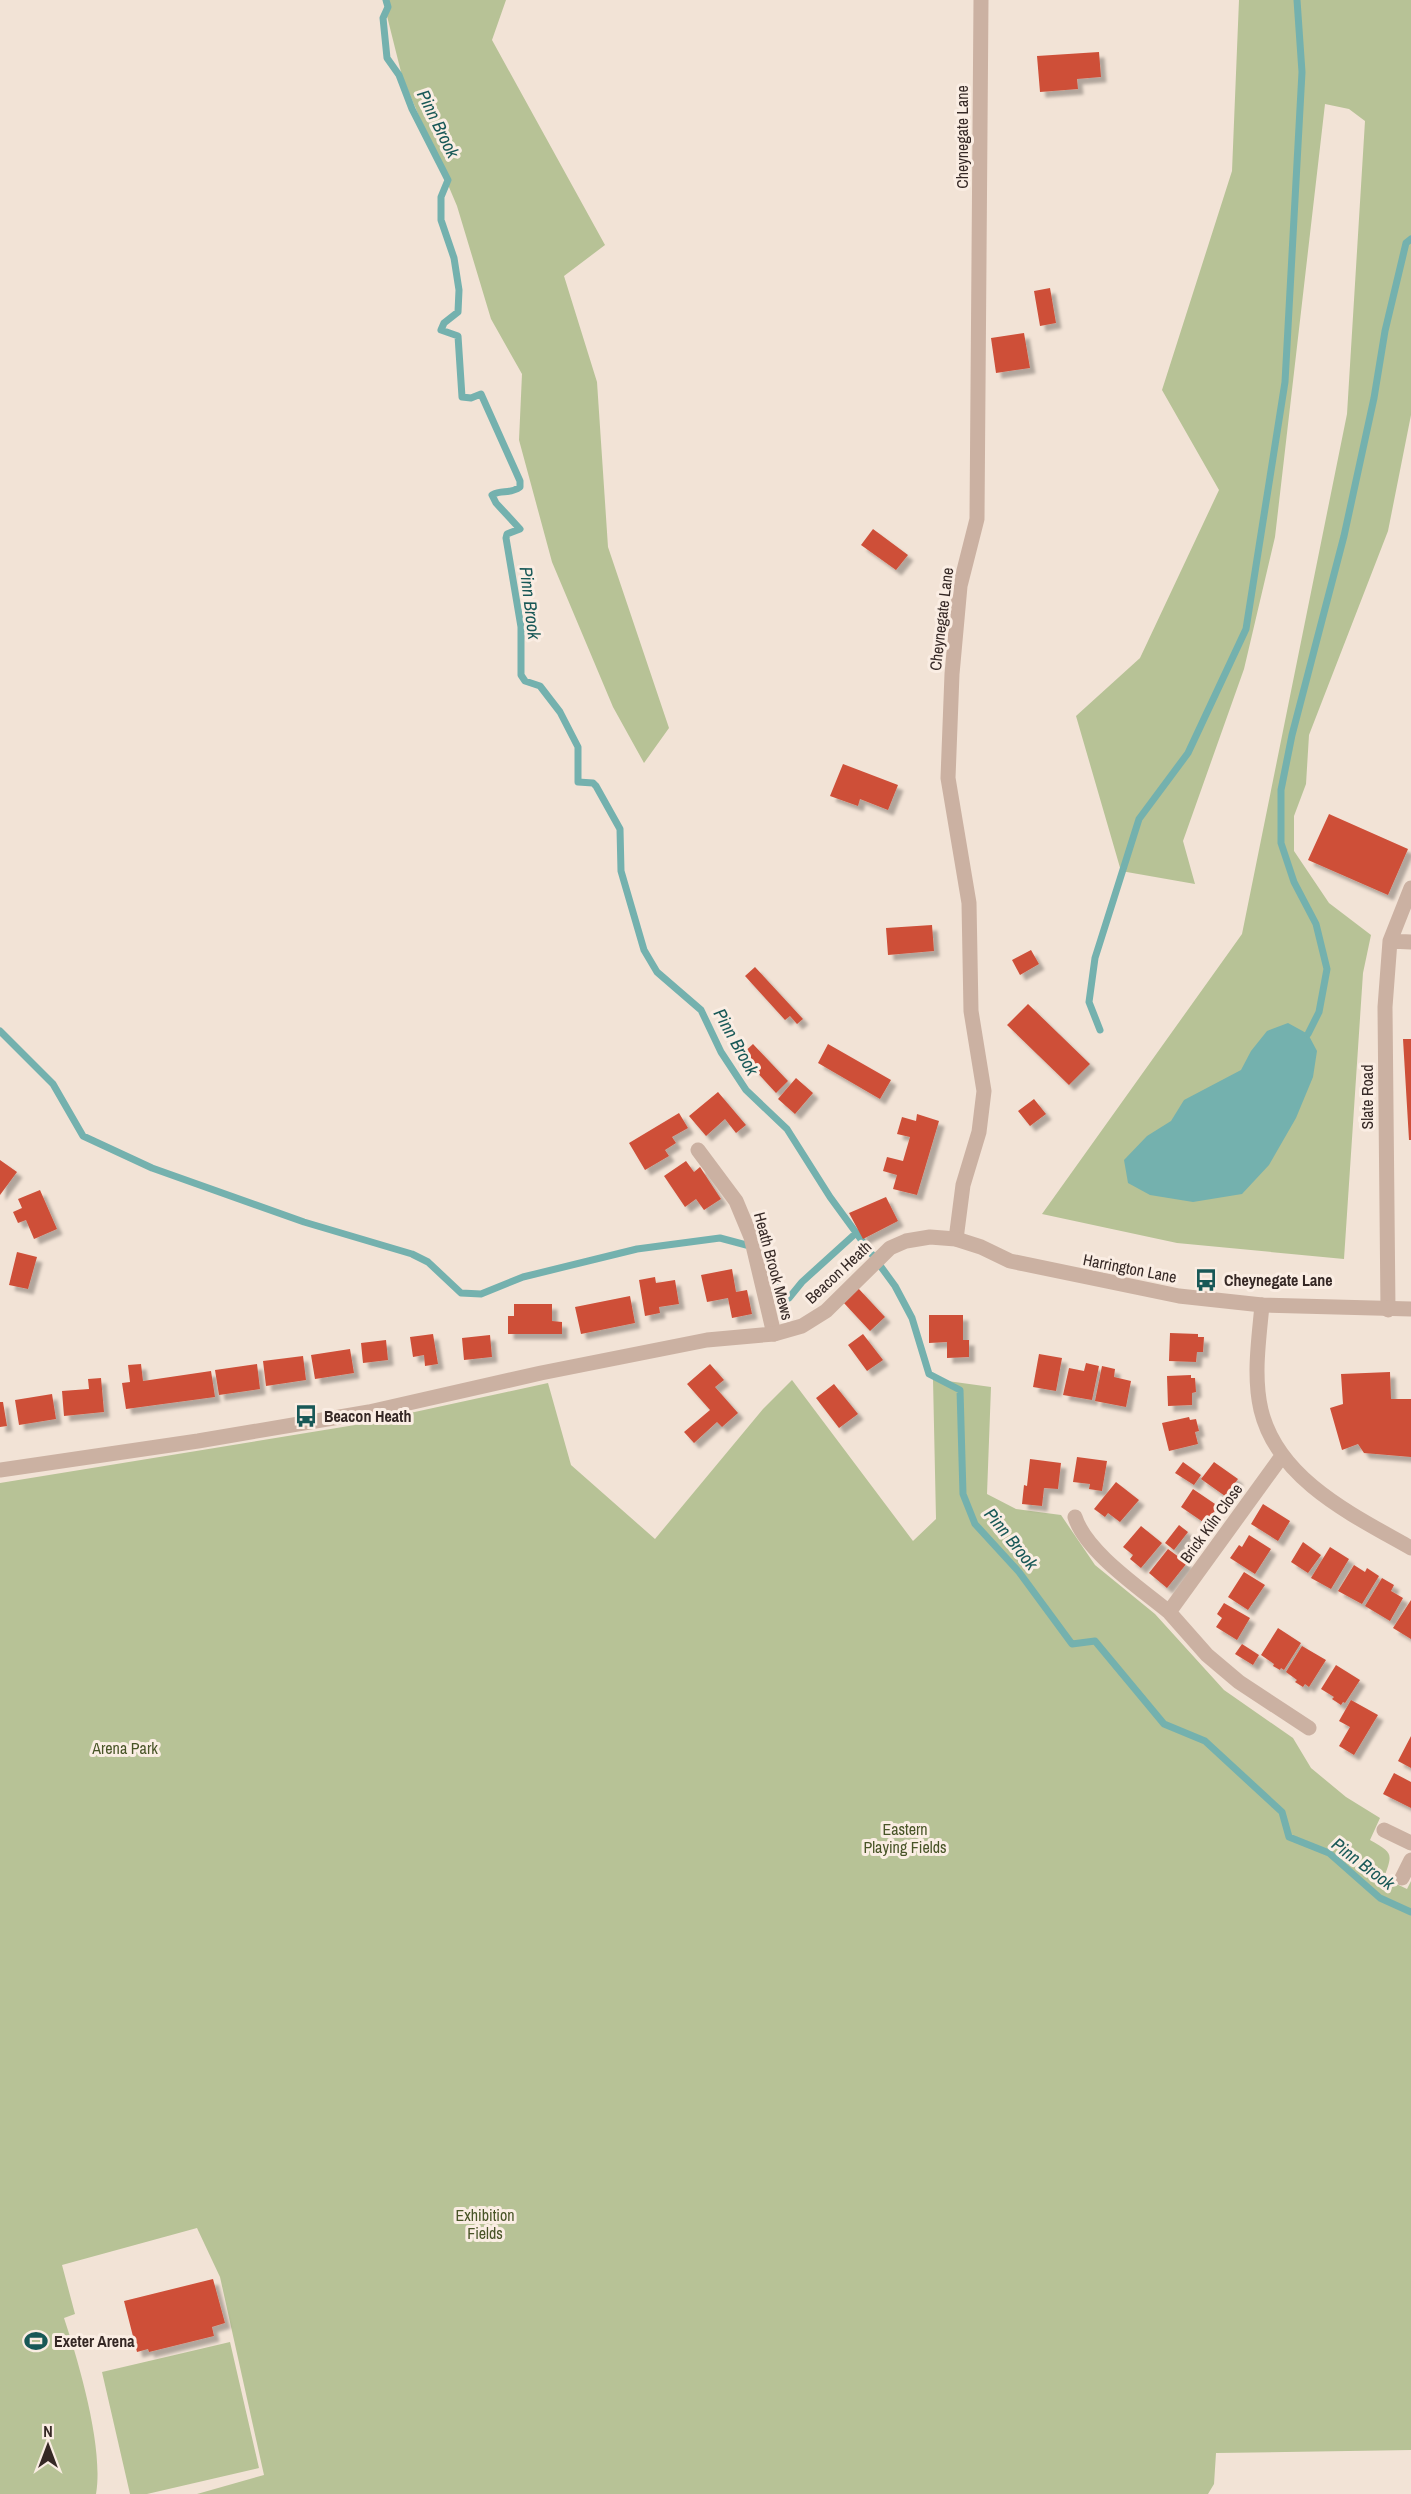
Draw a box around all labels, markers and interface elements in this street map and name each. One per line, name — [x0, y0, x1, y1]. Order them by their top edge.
water label: Pinn Brook — [411, 85, 466, 163]
street label: Cheynegate Lane — [951, 85, 973, 189]
water label: Pinn Brook — [514, 565, 547, 641]
street label: Cheynegate Lane — [924, 566, 958, 672]
water label: Pinn Brook — [708, 1004, 765, 1080]
street label: Slate Road — [1356, 1065, 1378, 1129]
street label: Heath Brook Mews — [749, 1210, 799, 1322]
street label: Beacon Heath — [800, 1236, 876, 1308]
street label: Harrington Lane — [1081, 1248, 1179, 1288]
bus stop icon: Cheynegate Lane — [1193, 1267, 1219, 1293]
place label: Cheynegate Lane — [1224, 1269, 1333, 1291]
bus stop icon: Beacon Heath — [293, 1403, 319, 1429]
place label: Beacon Heath — [324, 1405, 412, 1427]
street label: Brick Kiln Close — [1175, 1479, 1247, 1567]
water label: Pinn Brook — [979, 1502, 1044, 1575]
park label: Arena Park — [91, 1737, 158, 1759]
park label: Eastern Playing Fields — [863, 1818, 947, 1858]
water label: Pinn Brook — [1327, 1832, 1400, 1896]
park label: Exhibition Fields — [455, 2204, 515, 2244]
sports icon: Exeter Arena — [23, 2328, 49, 2354]
place label: Exeter Arena — [54, 2330, 135, 2352]
north arrow — [18, 2416, 78, 2476]
text: N — [43, 2420, 53, 2442]

